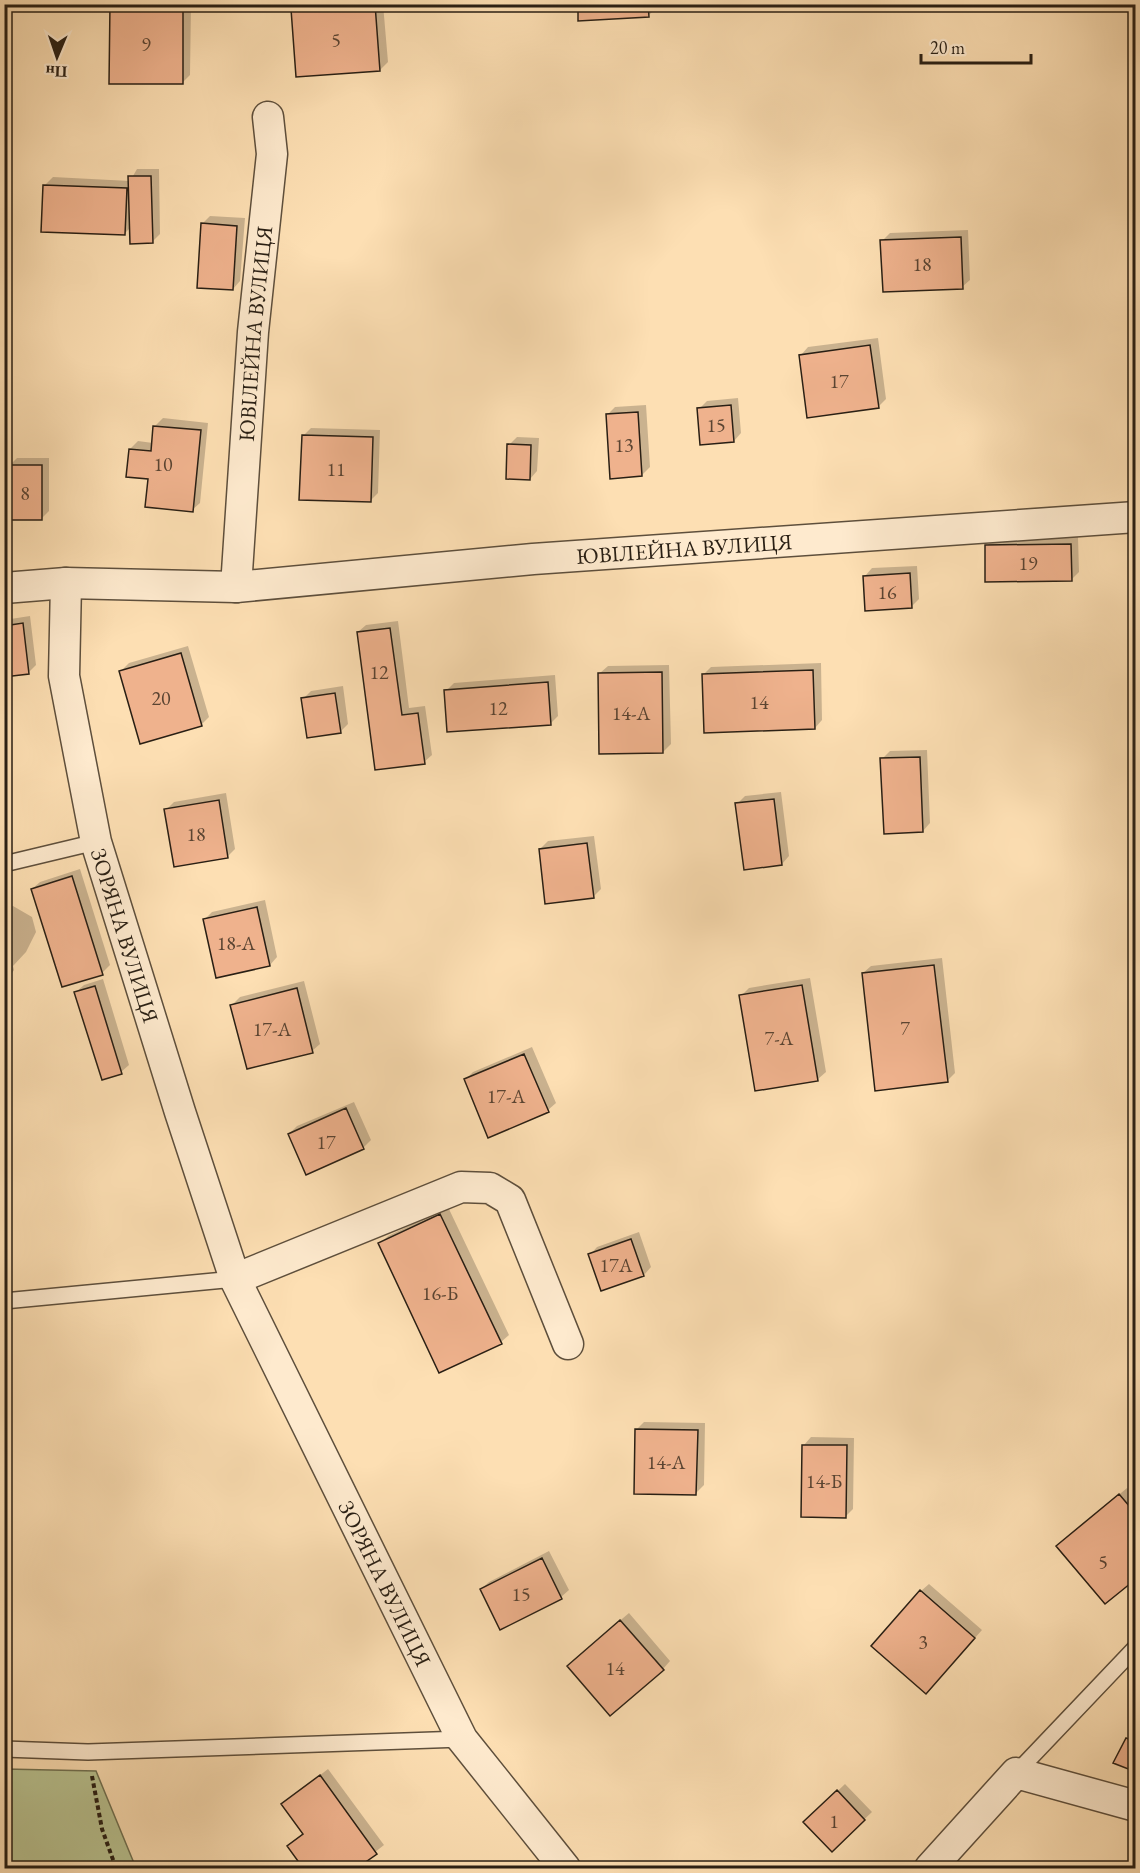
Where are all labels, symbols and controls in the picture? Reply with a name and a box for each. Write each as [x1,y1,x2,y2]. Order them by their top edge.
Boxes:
north arrow [27,27,87,87]
house number: 5 [331,27,341,53]
scale bar [921,27,1030,65]
house number: 9 [141,31,151,57]
text: 20 m [930,36,965,59]
text: Пн [45,61,68,82]
street label: ЮВІЛЕЙНА ВУЛИЦЯ [231,224,279,443]
house number: 18 [912,251,932,277]
house number: 17 [829,368,849,394]
house number: 15 [706,412,726,438]
house number: 13 [614,432,634,458]
house number: 10 [153,451,173,477]
house number: 11 [326,456,346,482]
house number: 8 [20,480,30,506]
street label: ЮВІЛЕЙНА ВУЛИЦЯ [575,526,793,570]
house number: 19 [1018,550,1038,576]
house number: 16 [877,579,897,605]
house number: 12 [369,659,389,685]
house number: 20 [151,685,171,711]
house number: 14 [749,689,769,715]
house number: 12 [488,695,508,721]
house number: 14-А [612,700,650,726]
house number: 18 [186,821,206,847]
street label: ЗОРЯНА ВУЛИЦЯ [84,845,166,1027]
house number: 18-А [217,930,255,956]
house number: 7 [900,1015,910,1041]
house number: 17-А [253,1016,291,1042]
house number: 7-А [765,1025,794,1051]
house number: 17-А [487,1083,525,1109]
house number: 17 [316,1129,336,1155]
house number: 17А [599,1252,633,1278]
house number: 16-Б [422,1280,458,1306]
house number: 14-А [647,1449,685,1475]
house number: 14-Б [806,1468,842,1494]
street label: ЗОРЯНА ВУЛИЦЯ [332,1496,438,1671]
house number: 5 [1098,1549,1108,1575]
house number: 15 [511,1581,531,1607]
house number: 3 [918,1629,928,1655]
house number: 14 [605,1655,625,1681]
house number: 1 [829,1808,839,1834]

